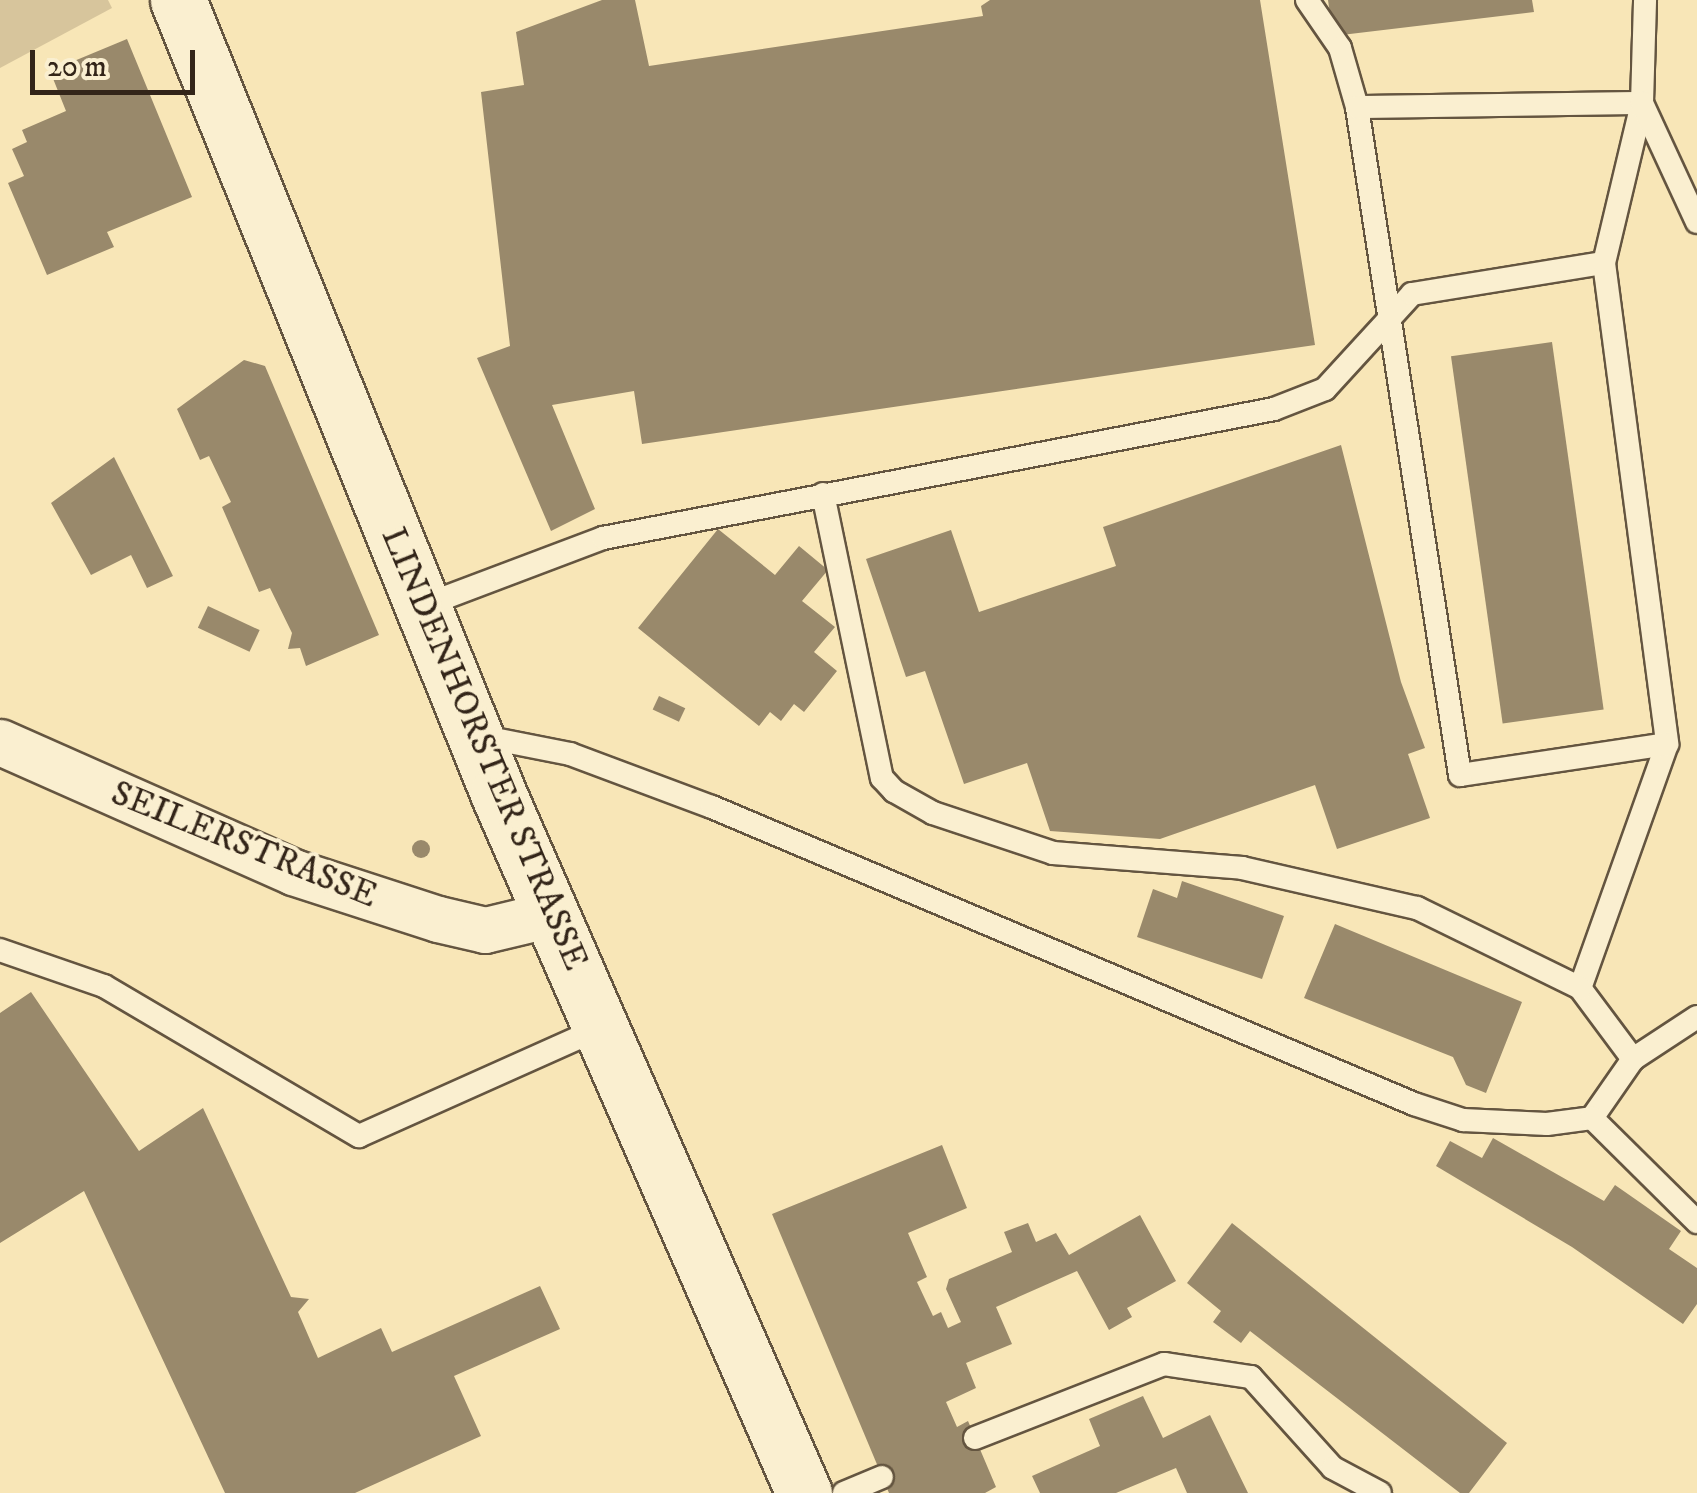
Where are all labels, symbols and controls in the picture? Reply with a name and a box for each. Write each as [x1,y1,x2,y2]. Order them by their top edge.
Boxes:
scale bar [35,30,200,92]
text: 20 m [47,49,107,86]
street label: LINDENHORSTER STRASSE [372,521,596,977]
street label: SEILERSTRASSE [105,773,383,917]

